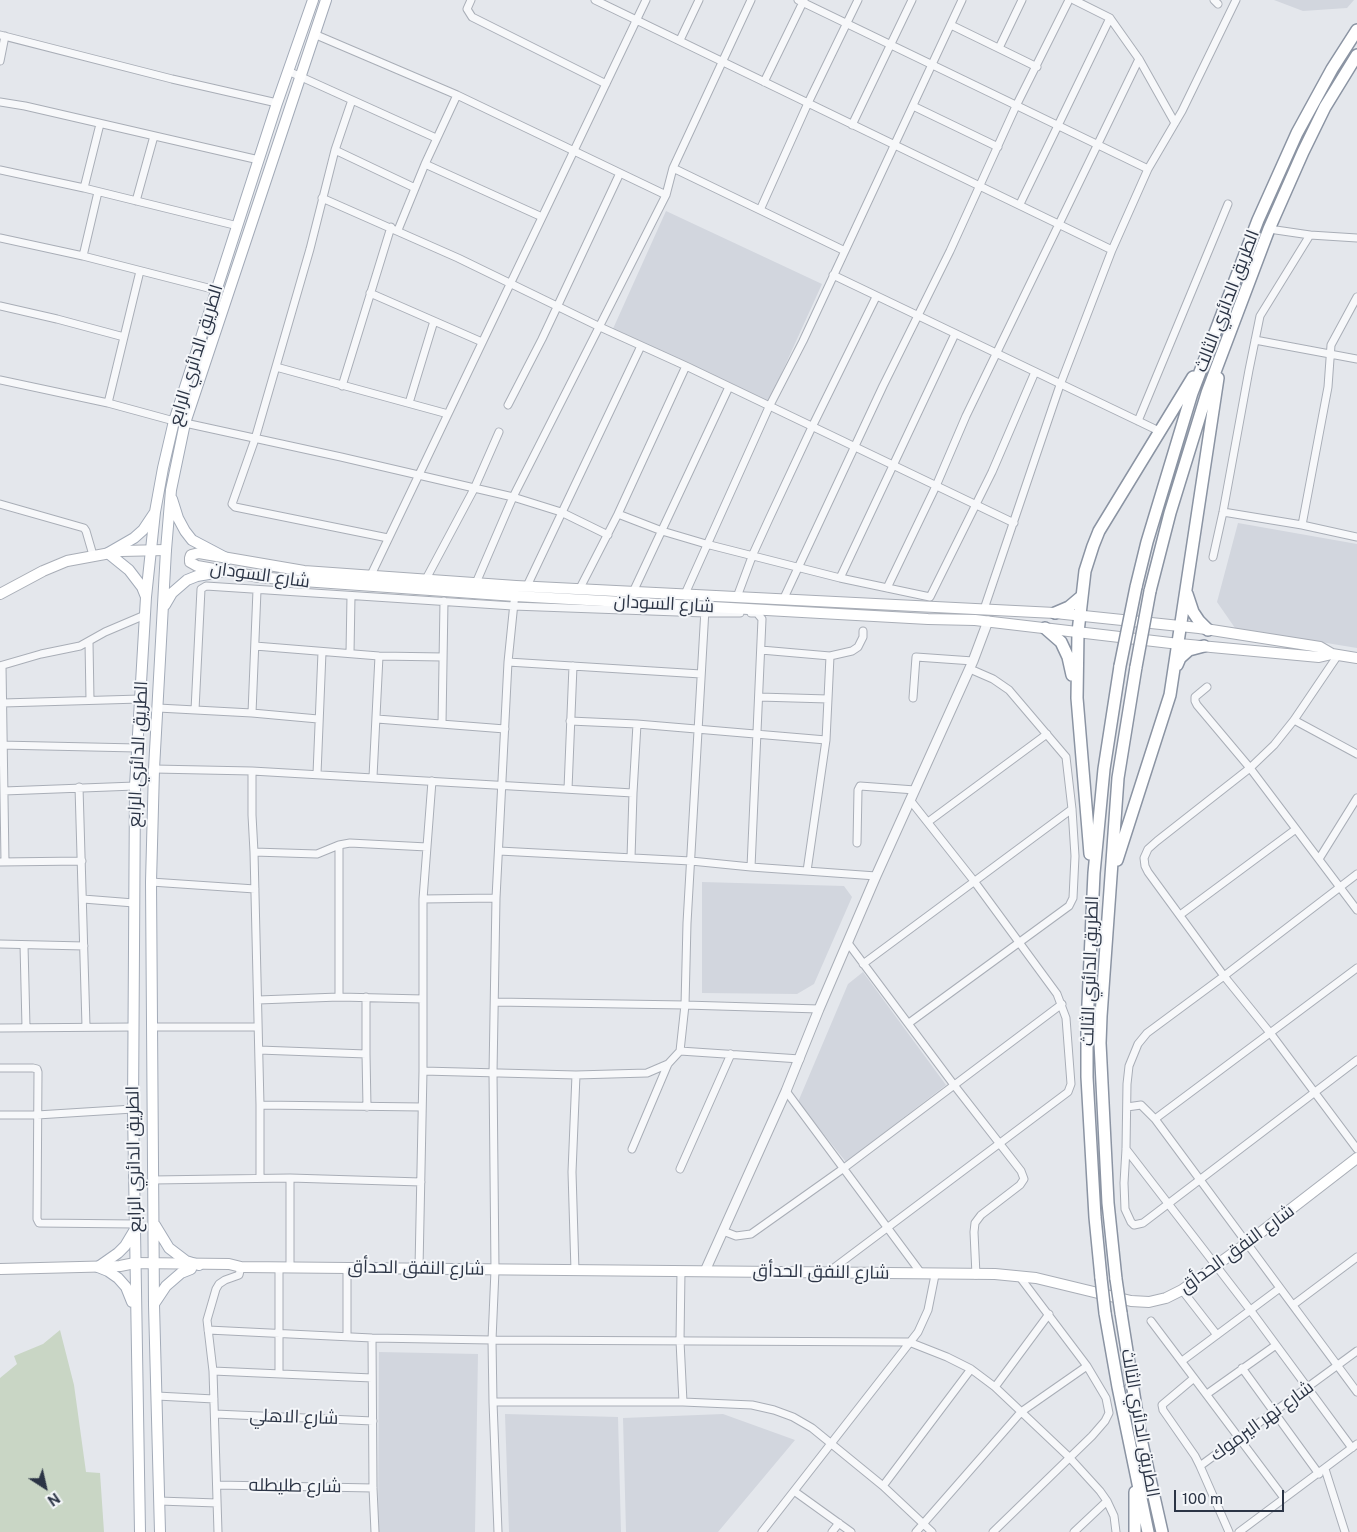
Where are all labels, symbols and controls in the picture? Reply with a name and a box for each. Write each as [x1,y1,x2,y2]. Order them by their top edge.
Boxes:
street label: الطريق الدائري الثالث [1190,227,1264,375]
street label: الطريق الدائري الرابع [164,282,228,428]
street label: شارع السودان [209,557,311,593]
street label: شارع السودان [613,591,715,617]
street label: الطريق الدائري الرابع [123,680,153,828]
street label: الطريق الدائري الثالث [1077,895,1103,1047]
street label: الطريق الدائري الرابع [122,1086,146,1232]
street label: شارع النفق الحدأق [1175,1200,1299,1298]
street label: شارع النفق الحدأق [347,1256,485,1280]
street label: شارع النفق الحدأق [752,1260,890,1284]
street label: الطريق الدائري الثالث [1116,1347,1164,1499]
street label: شارع نهر اليرموك [1206,1376,1318,1466]
street label: شارع الاهلي [249,1405,339,1429]
north arrow [20,1462,70,1512]
street label: شارع طليطله [248,1474,342,1498]
scale bar [1177,1480,1287,1512]
text: N [45,1490,63,1509]
text: 100 m [1182,1490,1223,1507]

